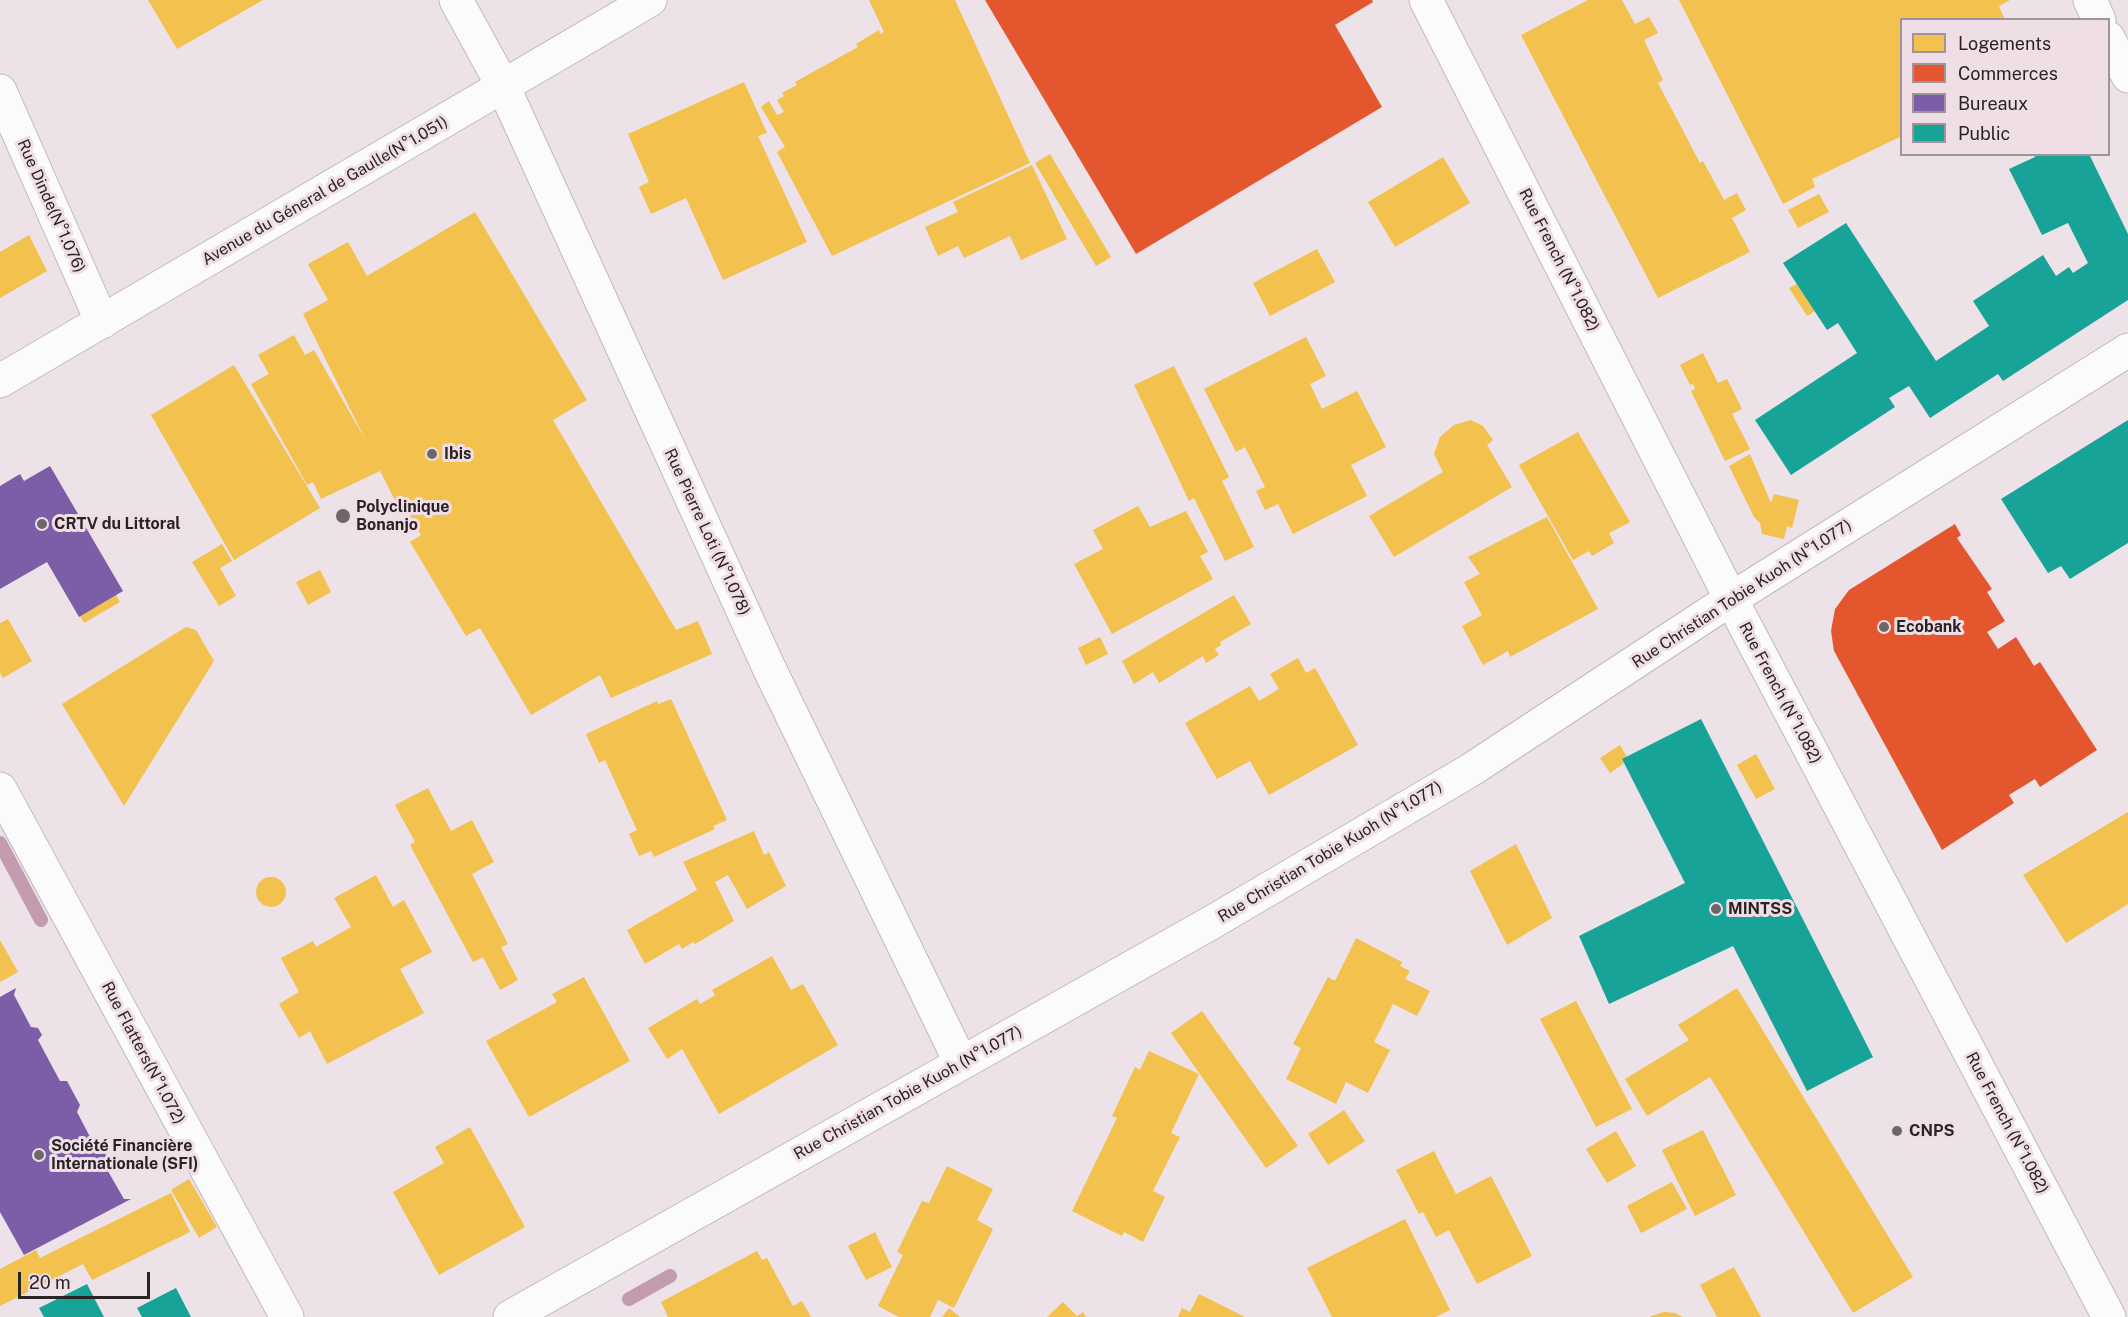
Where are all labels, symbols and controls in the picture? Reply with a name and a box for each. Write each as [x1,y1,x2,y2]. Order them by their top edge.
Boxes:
legend [1900,18,2110,156]
text: Logements [1958,33,2051,54]
text: Commerces [1958,63,2058,84]
text: Bureaux [1958,93,2028,114]
street label: Avenue du Géneral de Gaulle(N°1.051) [199,113,451,269]
text: Public [1958,123,2010,144]
street label: Rue Dinde(N°1.076) [13,136,89,276]
street label: Rue French (N°1.082) [1515,186,1603,334]
place label: Ibis [444,444,471,464]
street label: Rue Pierre Loti (N°1.078) [660,446,754,618]
marker: Ibis [425,447,439,461]
place label: Polyclinique Bonanjo [356,497,449,535]
marker: Polyclinique Bonanjo [334,507,352,525]
place label: CRTV du Littoral [54,514,181,534]
street label: Rue Christian Tobie Kuoh (N°1.077) [1629,516,1855,672]
marker: CRTV du Littoral [35,517,49,531]
place label: Ecobank [1896,617,1962,637]
street label: Rue French (N°1.082) [1735,619,1825,767]
marker: Ecobank [1877,620,1891,634]
street label: Rue Christian Tobie Kuoh (N°1.077) [1214,777,1446,927]
place label: MINTSS [1728,899,1792,919]
marker: MINTSS [1709,902,1723,916]
street label: Rue Flatters(N°1.072) [97,979,189,1127]
street label: Rue Christian Tobie Kuoh (N°1.077) [790,1022,1026,1164]
street label: Rue French (N°1.082) [1962,1049,2052,1197]
place label: CNPS [1909,1121,1955,1141]
marker: CNPS [1890,1124,1904,1138]
place label: Société Financière Internationale (SFI) [51,1136,198,1174]
marker: Société Financière Internationale (SFI) [32,1148,46,1162]
scale bar [21,1260,153,1298]
text: 20 m [29,1272,71,1293]

